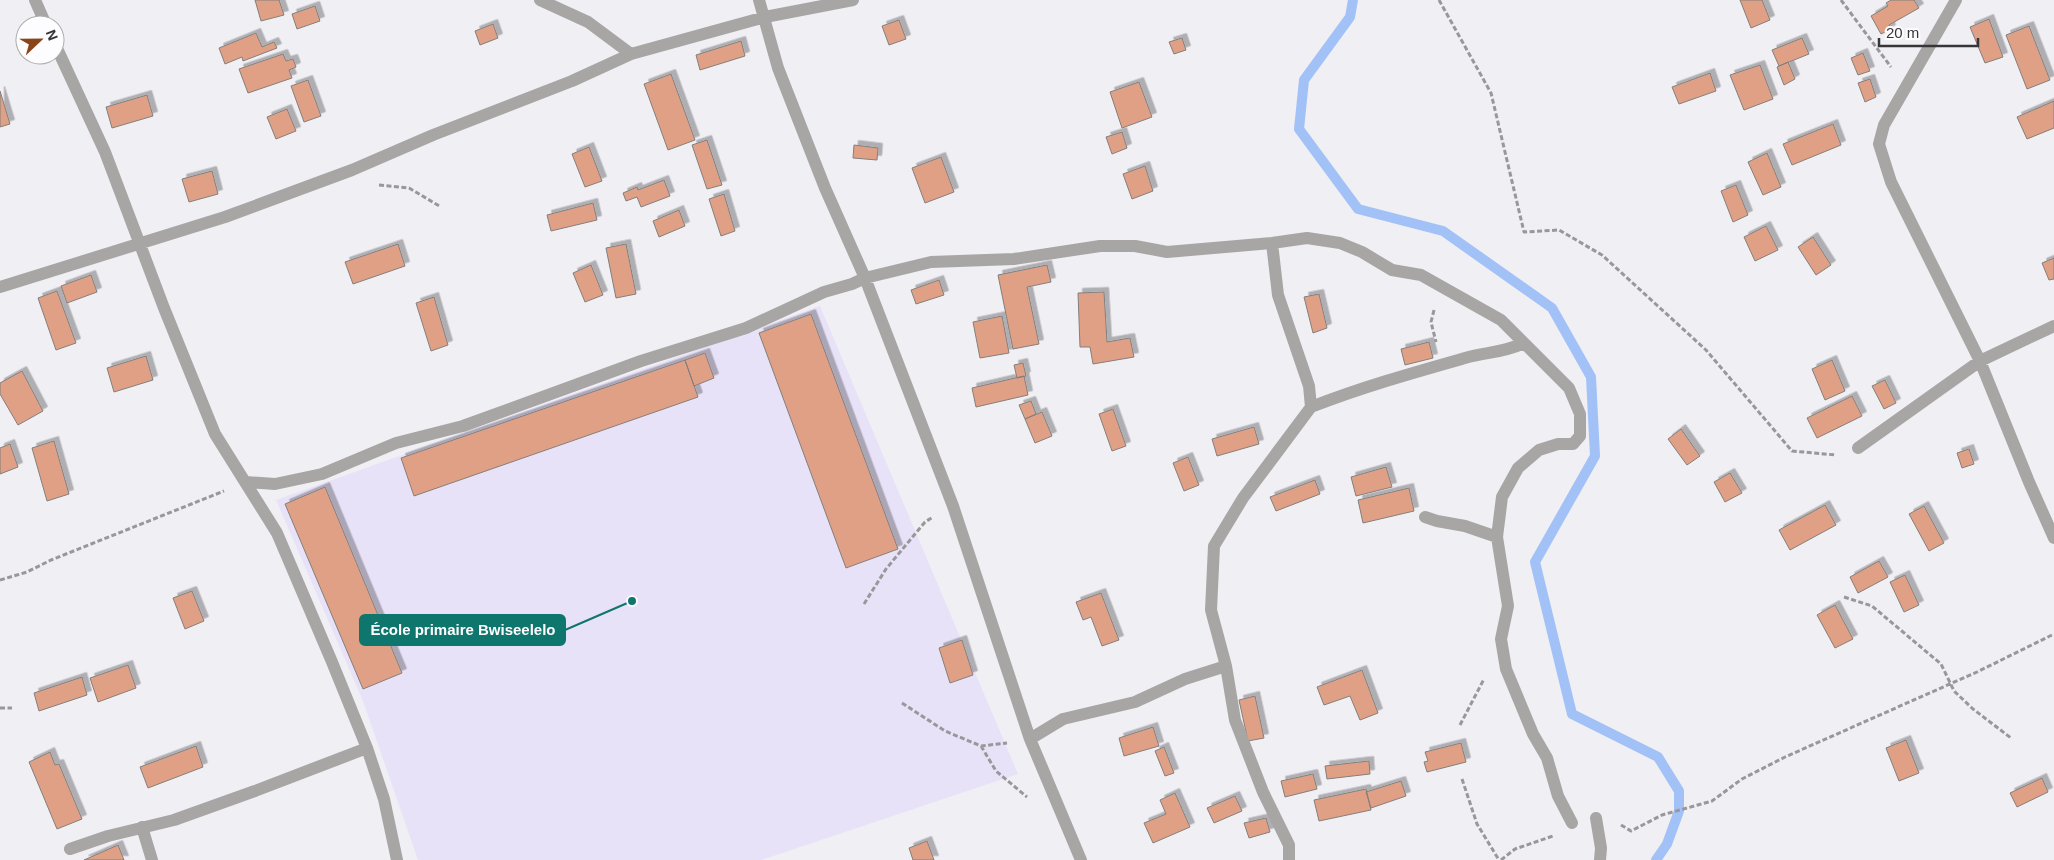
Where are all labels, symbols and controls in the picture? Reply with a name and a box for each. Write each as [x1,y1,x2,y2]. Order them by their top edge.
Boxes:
north arrow [15,15,65,65]
scale bar [1879,15,1978,47]
text: 20 m [1886,24,1919,41]
text: N [43,27,61,43]
callout: École primaire Bwiseelelo [360,615,565,645]
text: École primaire Bwiseelelo [370,621,556,638]

